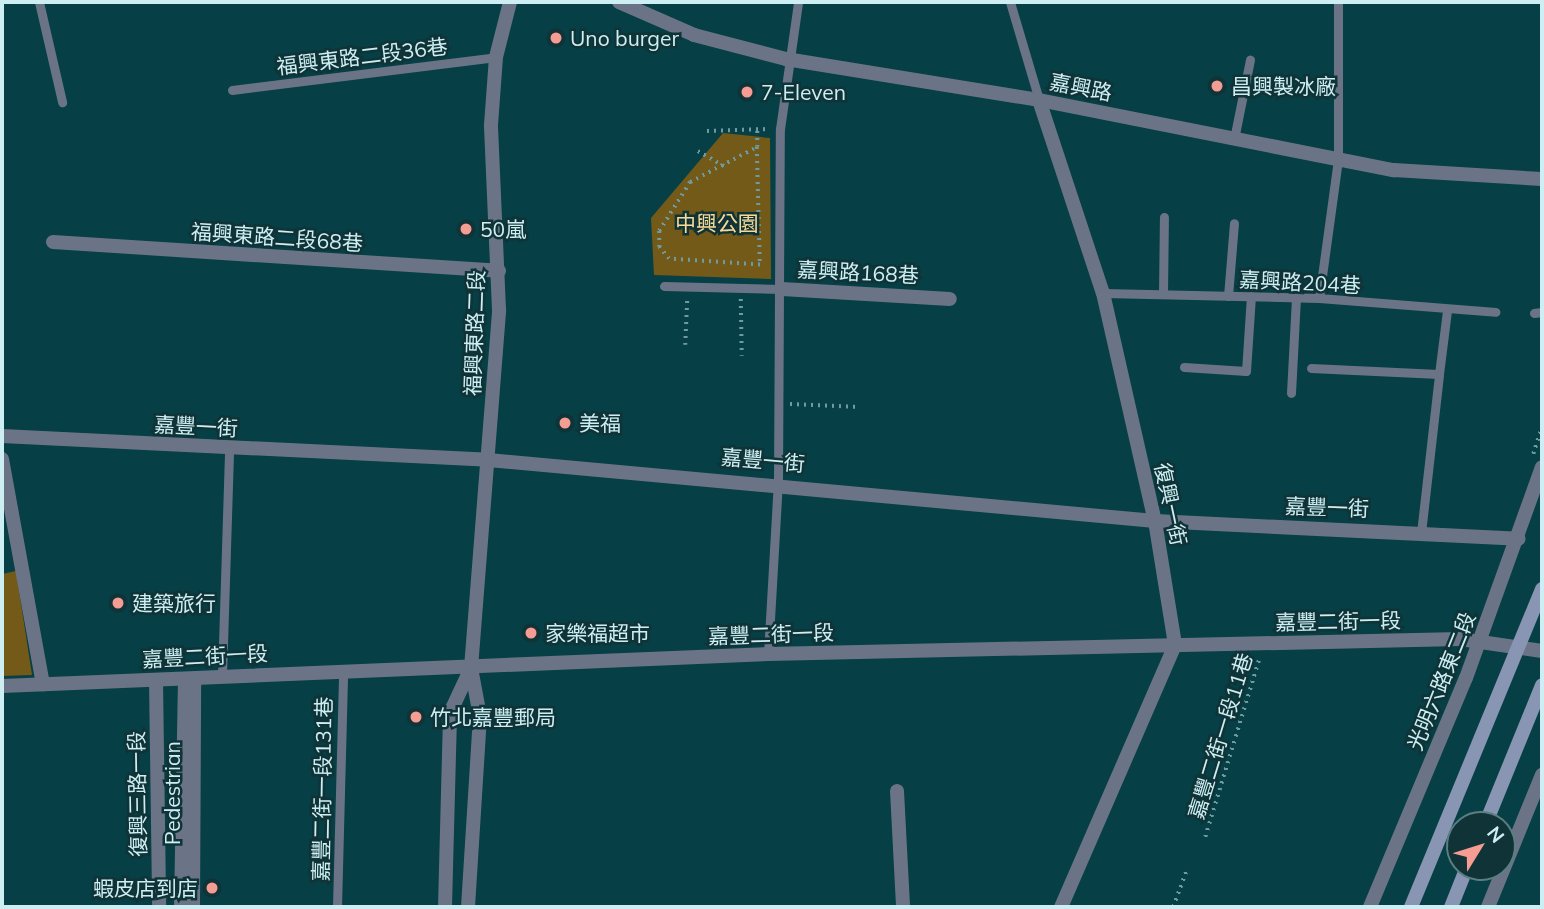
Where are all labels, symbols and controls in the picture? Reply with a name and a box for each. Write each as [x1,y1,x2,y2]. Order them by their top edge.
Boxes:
place label: Uno burger [570,25,679,51]
marker: Uno burger [548,30,564,46]
street label: 福興東路二段36巷 [275,33,449,79]
street label: 嘉興路 [1048,69,1114,105]
place label: 昌興製冰廠 [1231,73,1336,99]
marker: 昌興製冰廠 [1209,78,1225,94]
place label: 7-Eleven [761,79,846,105]
marker: 7-Eleven [739,84,755,100]
park label: 中興公園 [675,210,759,236]
place label: 50嵐 [480,216,526,242]
street label: 福興東路二段68巷 [190,218,364,256]
marker: 50嵐 [458,221,474,237]
street label: 嘉興路168巷 [797,256,919,288]
street label: 嘉興路204巷 [1239,266,1361,298]
street label: 福興東路二段 [459,270,489,396]
place label: 美福 [579,410,621,436]
street label: 嘉豐一街 [153,411,239,441]
marker: 美福 [557,415,573,431]
street label: 嘉豐一街 [720,444,806,476]
street label: 復興一街 [1150,460,1192,548]
street label: 嘉豐一街 [1285,493,1369,521]
place label: 建築旅行 [132,590,216,616]
marker: 建築旅行 [110,595,126,611]
street label: 嘉豐二街一段 [1275,607,1401,635]
street label: 光明六路東二段 [1402,608,1480,754]
street label: 嘉豐二街一段 [708,619,834,649]
place label: 家樂福超市 [545,620,650,646]
marker: 家樂福超市 [523,625,539,641]
street label: 嘉豐二街一段 [141,640,269,672]
street label: 嘉豐二街一段11巷 [1183,650,1257,822]
street label: 嘉豐二街一段131巷 [308,696,336,882]
place label: 竹北嘉豐郵局 [430,704,556,730]
marker: 竹北嘉豐郵局 [408,709,424,725]
street label: 復興三路一段 [123,731,151,857]
street label: Pedestrian [159,741,185,845]
north arrow [1446,811,1516,881]
text: N [1482,821,1510,847]
place label: 蝦皮店到店 [93,875,198,901]
marker: 蝦皮店到店 [204,880,220,896]

